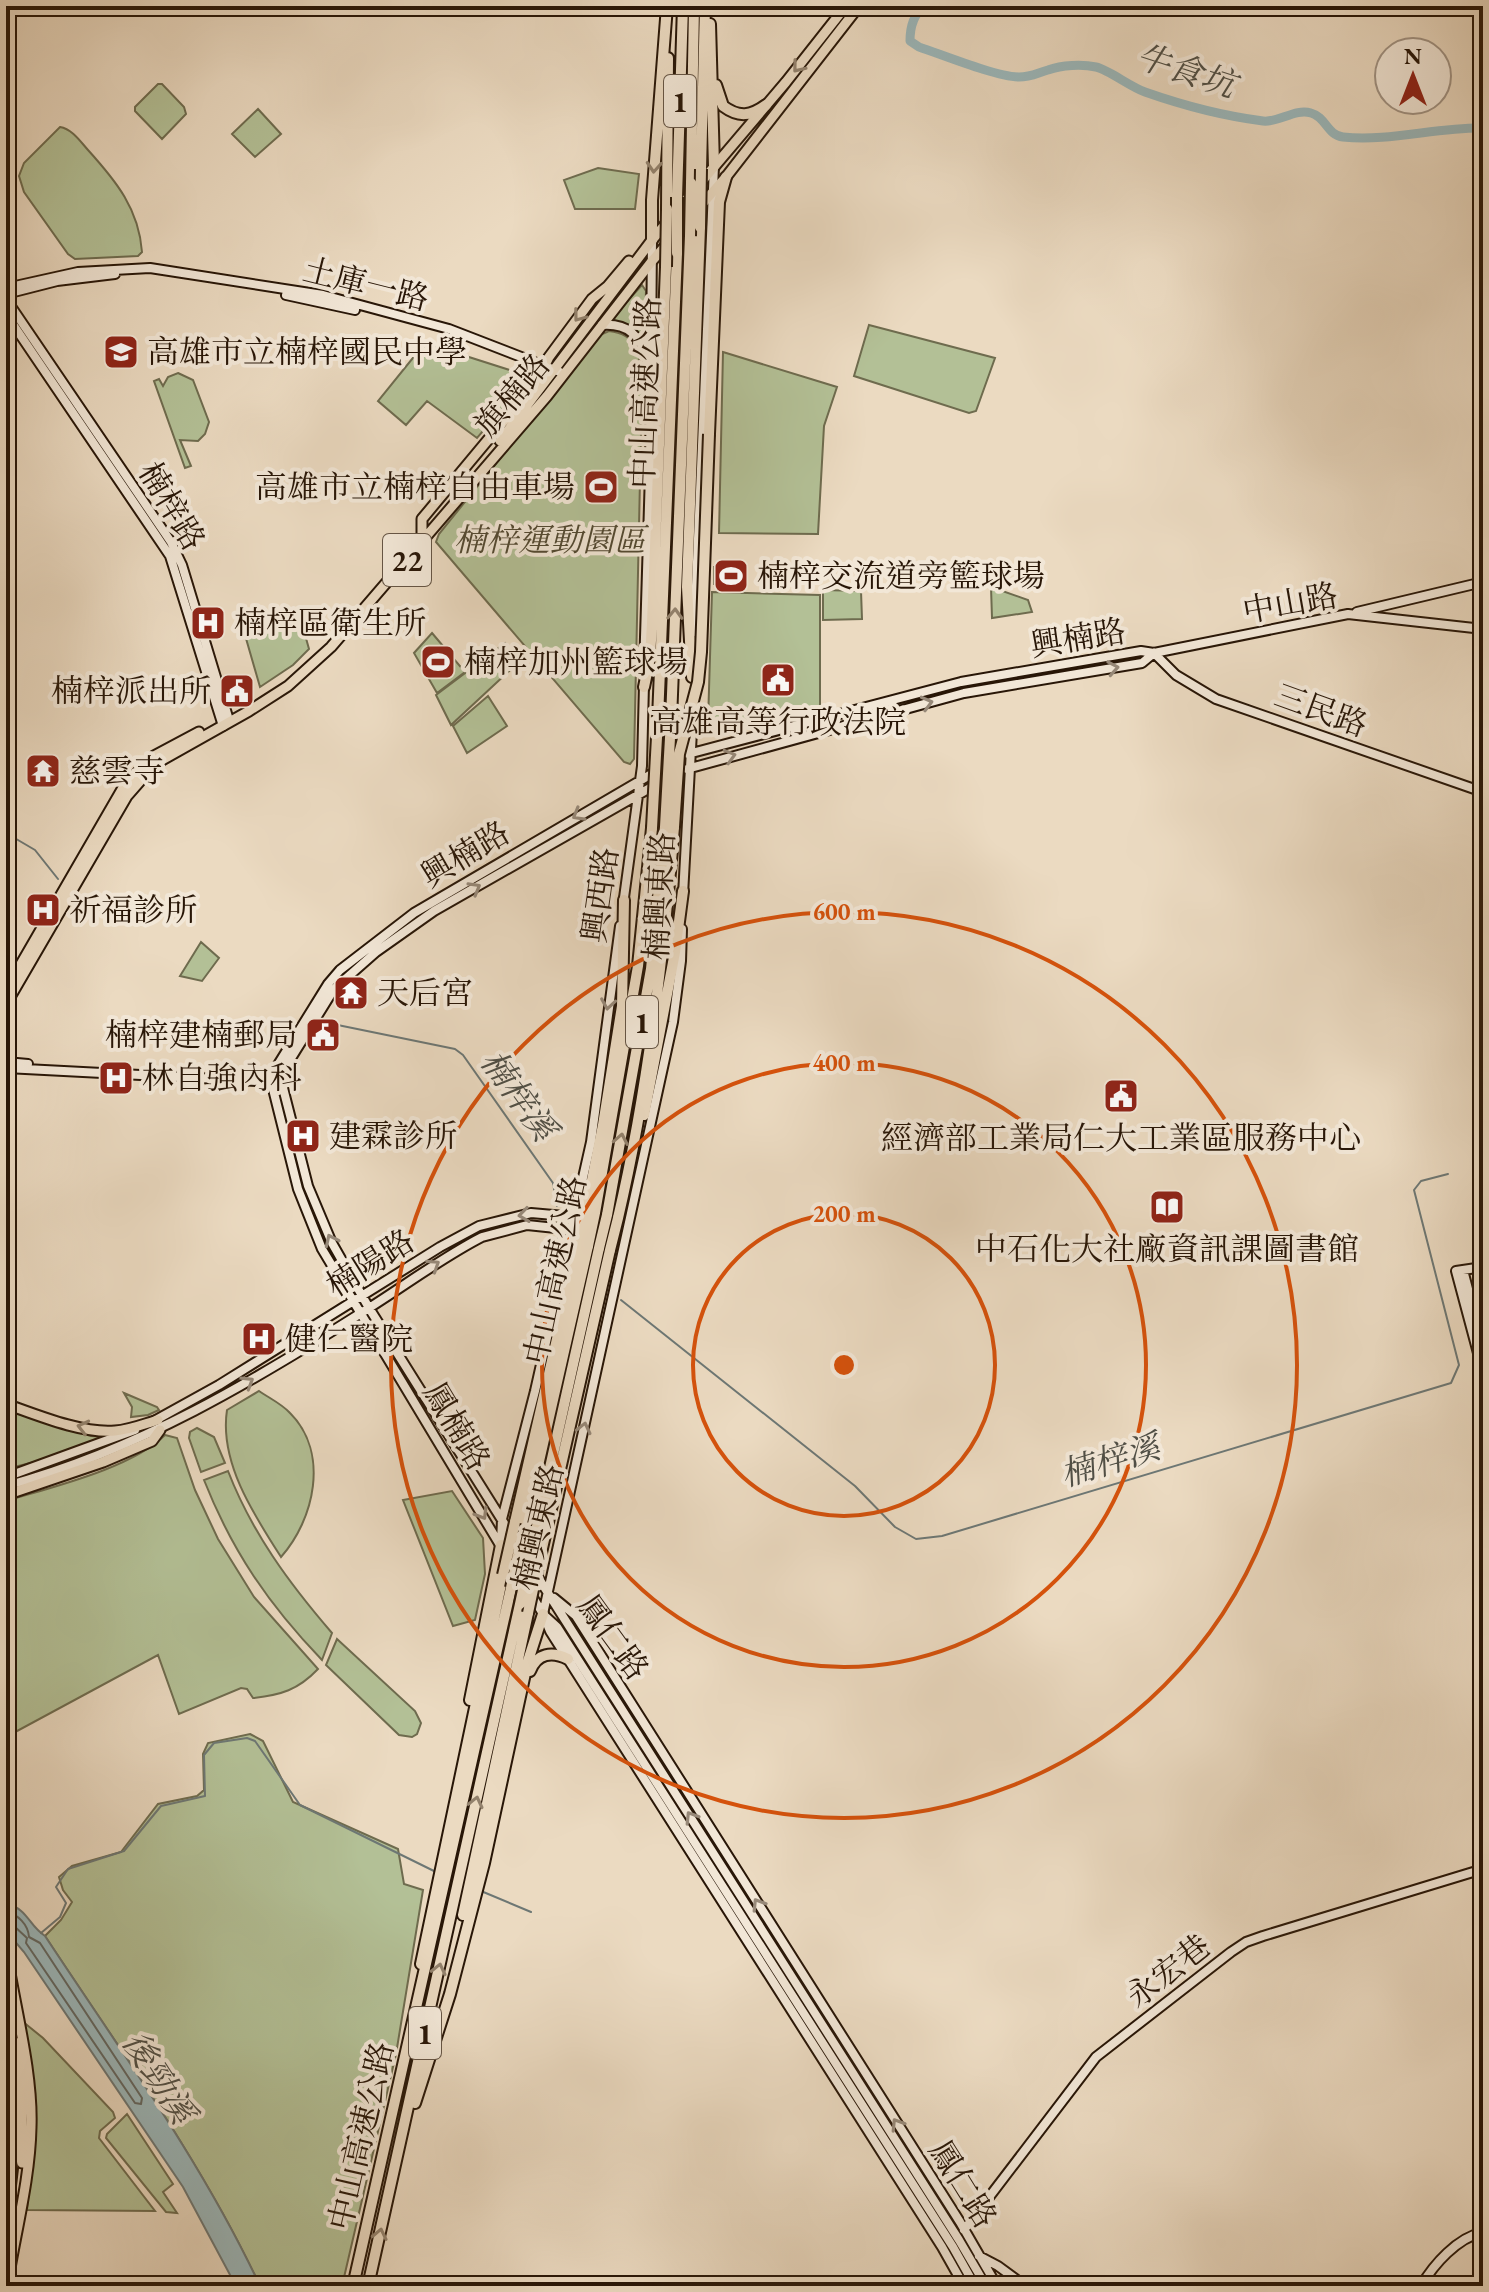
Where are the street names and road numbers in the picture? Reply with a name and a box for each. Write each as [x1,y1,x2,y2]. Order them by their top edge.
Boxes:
road number: 1 [664,75,696,127]
street label: 土庫一路 [299,248,433,320]
street label: 中山高速公路 [621,296,669,490]
street label: 旗楠路 [465,345,559,445]
street label: 楠梓路 [129,454,215,558]
road number: 22 [383,534,431,586]
street label: 中山路 [1239,574,1341,632]
street label: 興楠路 [1027,610,1129,666]
street label: 三民路 [1269,674,1373,746]
street label: 興楠路 [413,811,517,897]
street label: 楠興東路 [635,831,683,961]
street label: 興西路 [573,845,627,945]
road number: 1 [626,996,658,1048]
street label: 中山高速公路 [514,1172,596,1368]
street label: 楠陽路 [318,1220,422,1306]
street label: 鳳楠路 [414,1374,500,1478]
street label: 楠興東路 [503,1460,573,1594]
street label: 鳳仁路 [568,1586,658,1688]
street label: 永宏巷 [1117,1925,1219,2017]
road number: 1 [409,2007,441,2059]
street label: 中山高速公路 [319,2038,403,2234]
street label: 鳳仁路 [920,2132,1006,2236]

